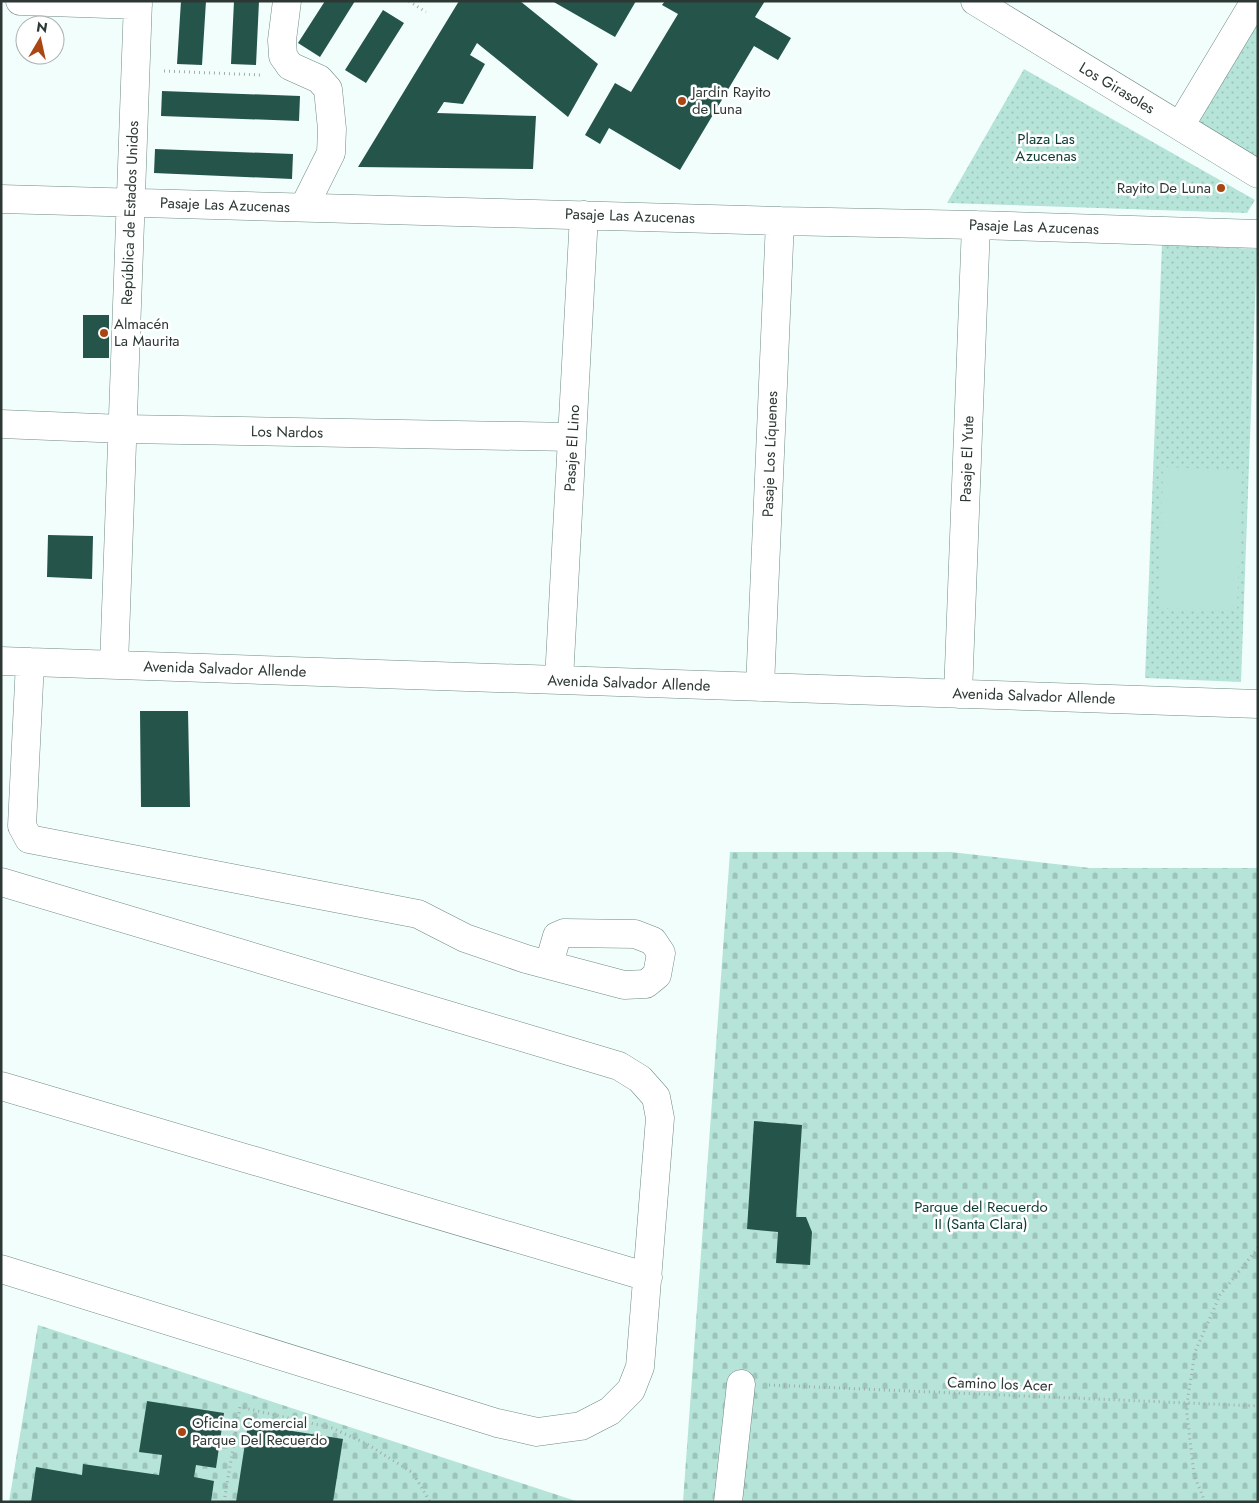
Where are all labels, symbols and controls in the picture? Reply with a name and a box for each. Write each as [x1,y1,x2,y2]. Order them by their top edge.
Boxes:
north arrow [15,15,65,65]
text: N [35,16,49,38]
street label: Los Girasoles [1075,57,1159,119]
place label: Jardin Rayito de Luna [690,81,771,120]
marker: Jardin Rayito de Luna [676,95,688,107]
street label: República de Estados Unidos [116,120,144,306]
park label: Plaza Las Azucenas [1015,128,1077,167]
place label: Rayito De Luna [1117,177,1211,199]
marker: Rayito De Luna [1215,182,1227,194]
street label: Pasaje Las Azucenas [160,192,290,218]
street label: Pasaje Las Azucenas [565,203,695,229]
street label: Pasaje Las Azucenas [969,214,1099,240]
place label: Almacén La Maurita [114,313,180,352]
marker: Almacén La Maurita [98,327,110,339]
street label: Pasaje Los Líquenes [757,391,783,517]
street label: Pasaje El Lino [559,404,585,492]
street label: Pasaje El Yute [954,415,980,503]
street label: Los Nardos [251,420,323,444]
street label: Avenida Salvador Allende [143,655,307,683]
street label: Avenida Salvador Allende [547,669,711,697]
street label: Avenida Salvador Allende [952,682,1116,710]
park label: Parque del Recuerdo II (Santa Clara) [914,1196,1048,1235]
street label: Camino los Acer [947,1371,1054,1397]
place label: Oficina Comercial Parque Del Recuerdo [192,1412,327,1451]
marker: Oficina Comercial Parque Del Recuerdo [176,1426,188,1438]

